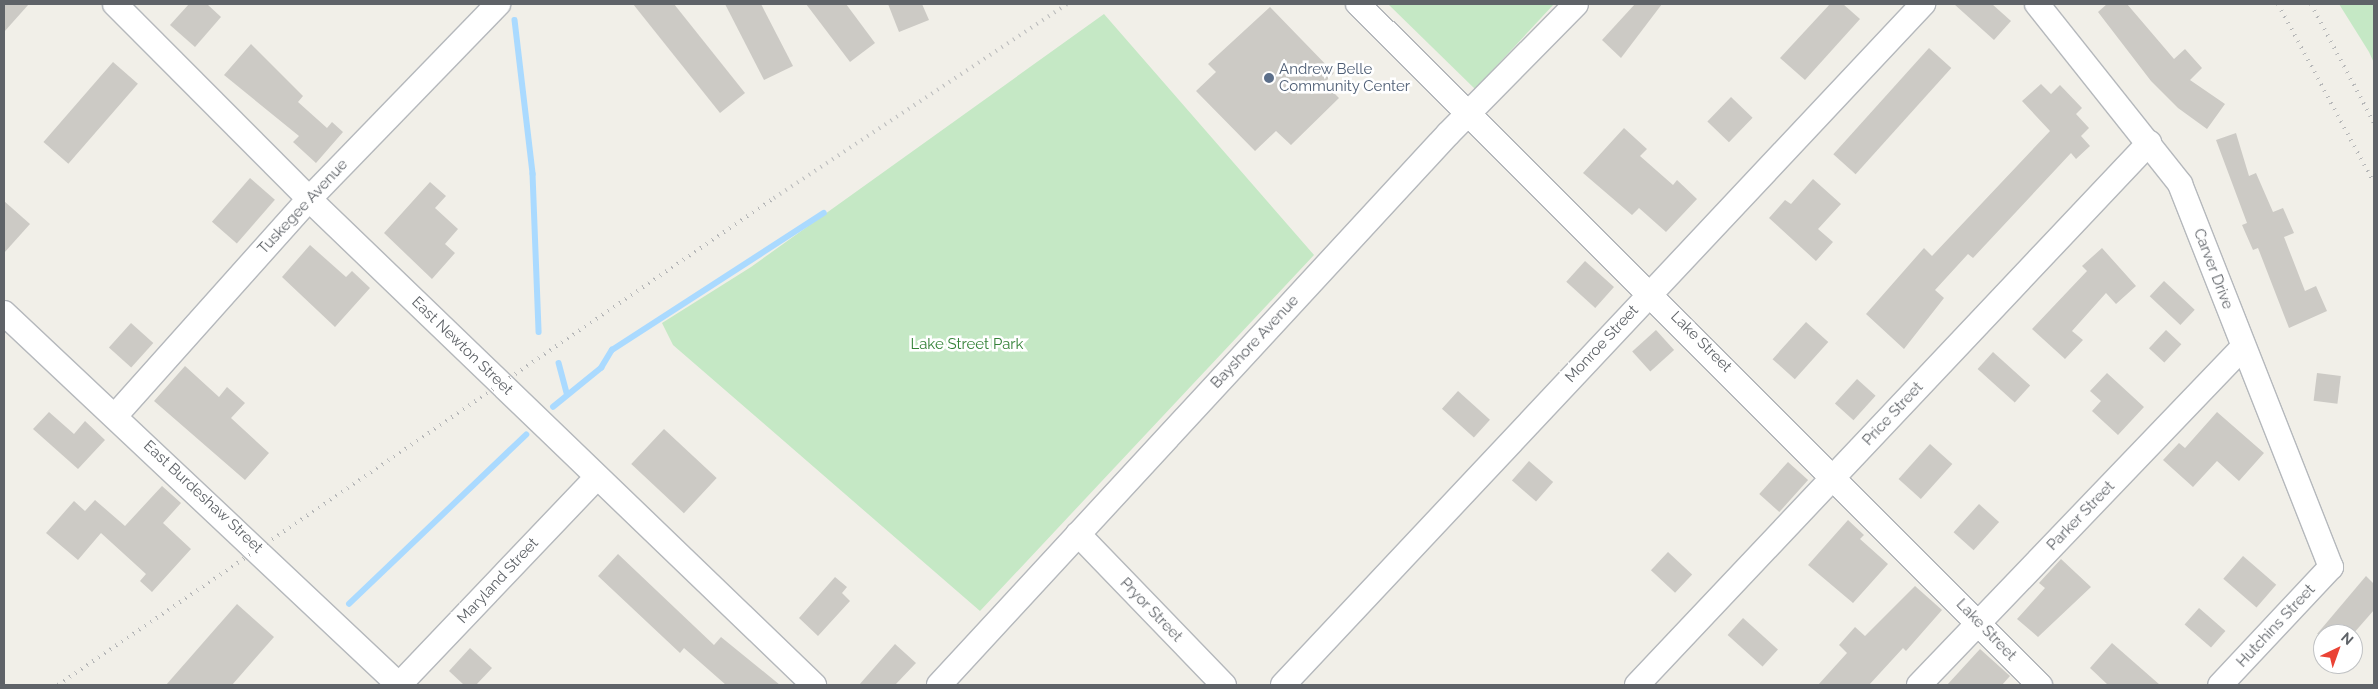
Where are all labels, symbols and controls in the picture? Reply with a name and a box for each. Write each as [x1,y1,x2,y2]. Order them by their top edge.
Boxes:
place label: Andrew Belle Community Center [1279,60,1410,95]
marker: Andrew Belle Community Center [1263,72,1275,84]
street label: Tuskegee Avenue [254,156,352,258]
street label: Carver Drive [2189,226,2237,312]
street label: Bayshore Avenue [1207,292,1303,392]
street label: East Newton Street [408,293,516,399]
street label: Monroe Street [1562,302,1642,386]
street label: Lake Street [1667,308,1735,376]
park label: Lake Street Park [910,336,1024,354]
street label: Price Street [1859,379,1927,449]
street label: East Burdeshaw Street [139,437,267,557]
street label: Parker Street [2043,477,2119,555]
street label: Maryland Street [454,534,542,628]
street label: Pryor Street [1116,574,1186,646]
street label: Hutchins Street [2233,581,2319,671]
street label: Lake Street [1952,595,2020,665]
north arrow [2313,624,2363,674]
text: N [2338,629,2357,648]

